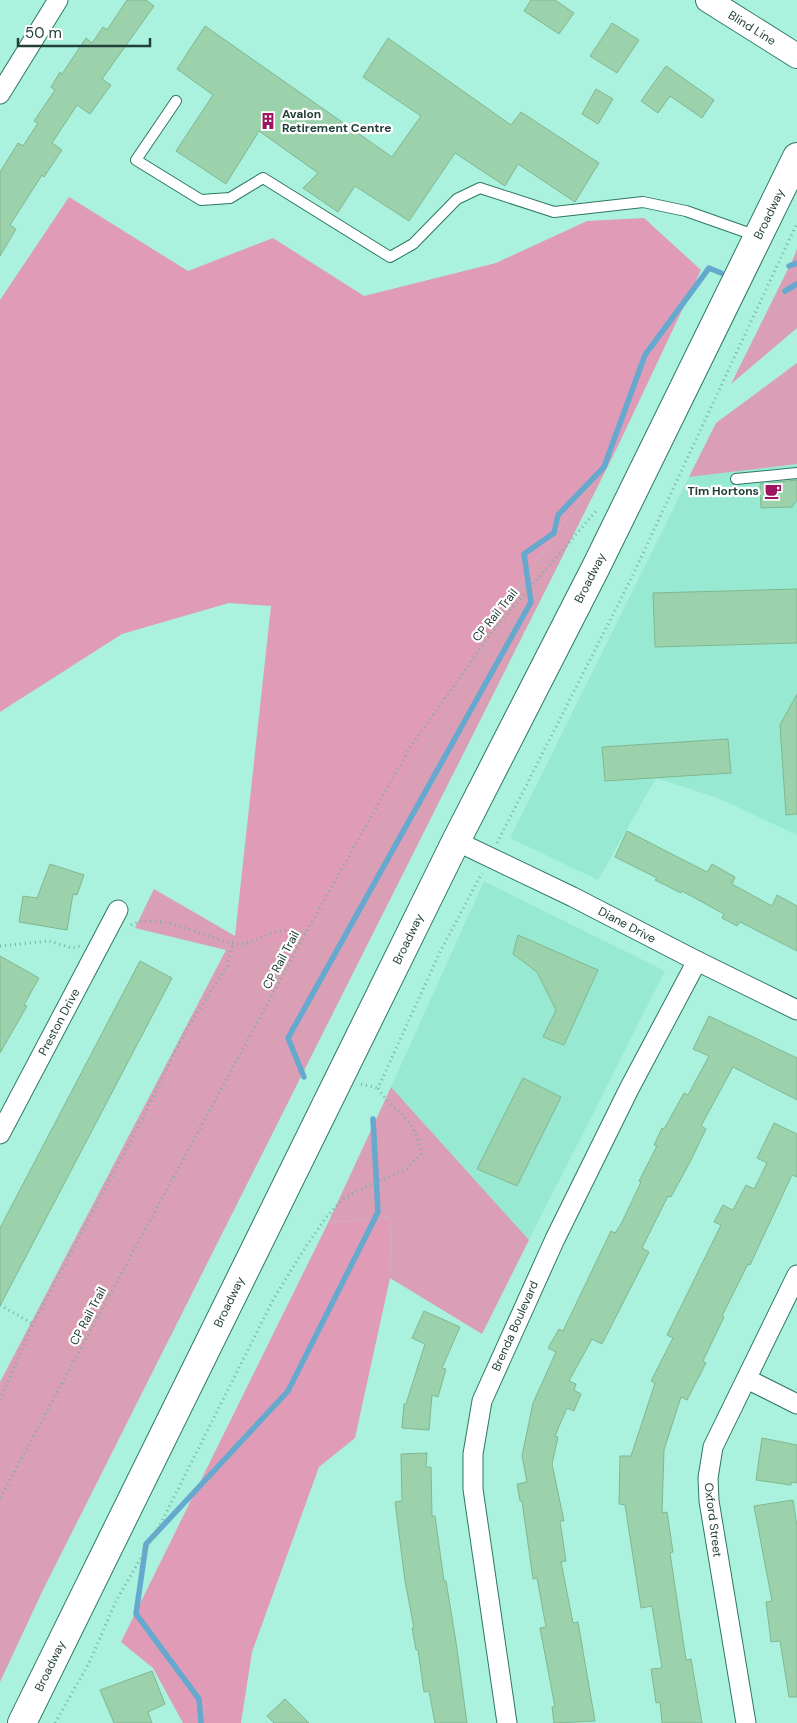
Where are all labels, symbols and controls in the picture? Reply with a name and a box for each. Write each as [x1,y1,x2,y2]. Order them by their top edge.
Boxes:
street label: Blind Line [725,7,779,49]
scale bar [18,15,150,47]
text: 50 m [25,23,62,43]
place label: Avalon Retirement Centre [282,106,392,136]
building icon: Avalon Retirement Centre [258,111,278,131]
street label: Broadway [750,186,788,242]
cafe icon: Tim Hortons [763,481,783,501]
place label: Tim Hortons [687,483,759,499]
street label: Broadway [570,550,610,606]
street label: CP Rail Trail [469,585,521,645]
street label: Diane Drive [595,903,659,947]
street label: Broadway [389,911,427,967]
street label: CP Rail Trail [259,928,303,992]
street label: Preston Drive [35,985,83,1058]
street label: Broadway [210,1274,248,1330]
street label: Brenda Boulevard [488,1278,542,1374]
street label: CP Rail Trail [66,1284,110,1348]
street label: Oxford Street [700,1482,726,1559]
street label: Broadway [31,1638,69,1694]

